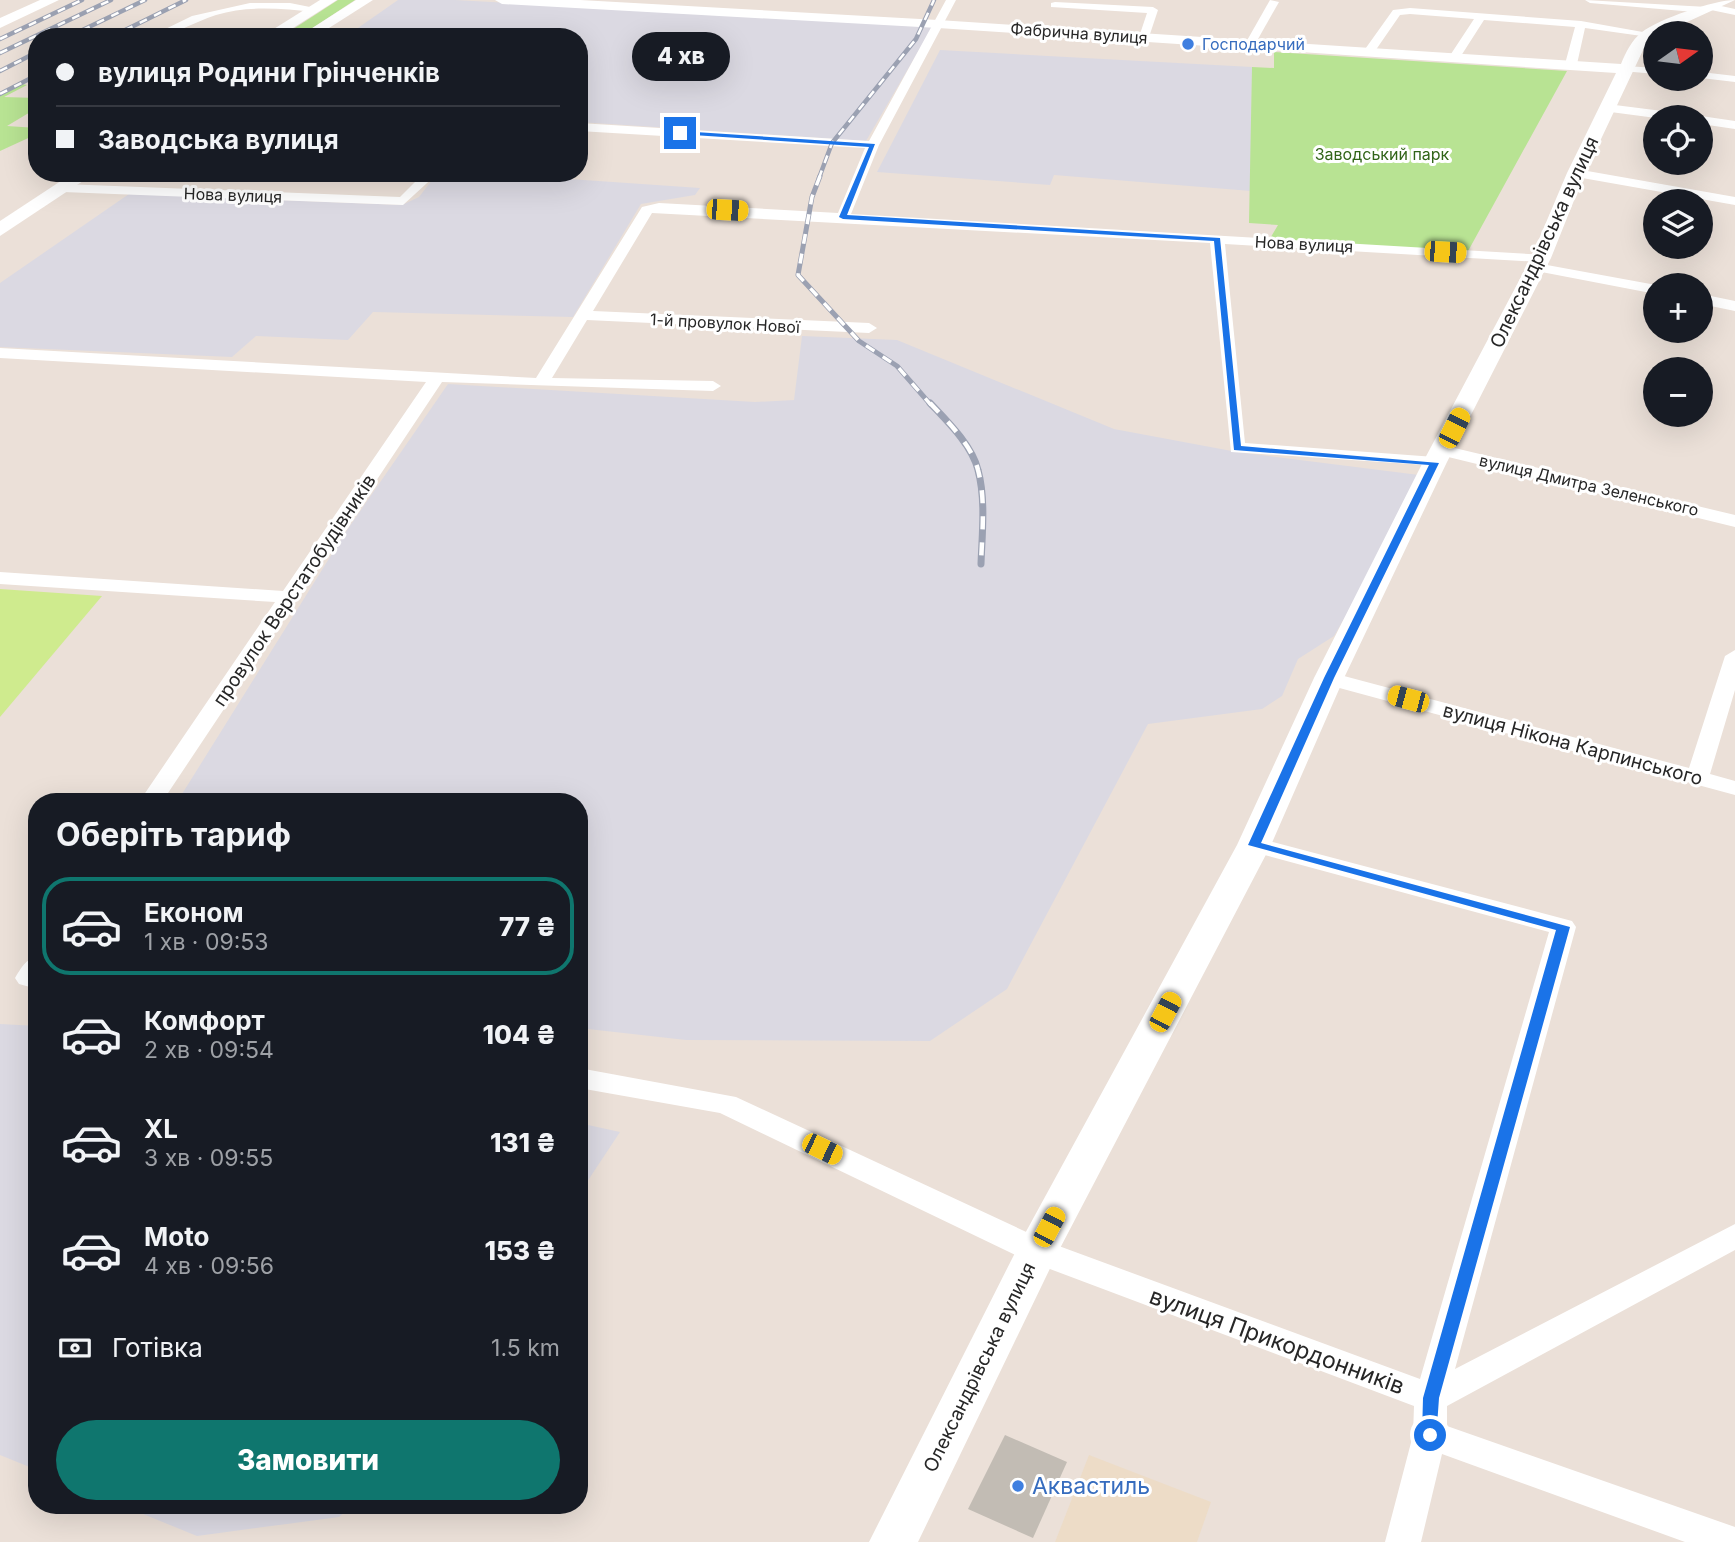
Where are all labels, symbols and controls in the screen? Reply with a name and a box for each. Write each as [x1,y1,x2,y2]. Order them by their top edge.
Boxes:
street label: Фабрична вулиця [1010,18,1148,48]
north arrow [1643,21,1713,91]
map controls [1643,21,1713,427]
callout: 4 хв [631,32,729,80]
place label: Господарчий [1202,34,1305,54]
marker: Господарчий [1180,36,1196,52]
text: 4 хв [657,42,705,70]
text: вулиця Родини Грінченків [98,57,440,88]
button: locate [1643,105,1713,175]
route end [664,117,696,149]
text: Заводська вулиця [98,124,339,155]
street label: Олександрівська вулиця [1485,133,1604,352]
park label: Заводський парк [1315,144,1450,164]
street label: Нова вулиця [183,183,283,207]
button: layers [1643,189,1713,259]
car [706,198,749,222]
street label: Нова вулиця [1254,231,1354,257]
car [1424,240,1467,264]
button: + [1643,273,1713,343]
street label: 1-й провулок Нової [650,309,801,337]
button: − [1643,357,1713,427]
car [1436,405,1473,451]
street label: вулиця Дмитра Зеленського [1477,450,1701,520]
street label: провулок Верстатобудівників [208,470,381,711]
car [1385,683,1432,715]
street label: вулиця Нікона Карпинського [1440,699,1705,790]
text: Оберіть тариф [56,815,291,854]
icon: car [60,895,123,958]
text: Економ [144,897,244,928]
text: 77 ₴ [499,911,556,942]
text: 1 хв · 09:53 [144,928,269,956]
car [1146,989,1185,1035]
icon: car [60,1003,123,1066]
text: Комфорт [144,1005,265,1036]
text: 104 ₴ [483,1019,556,1050]
text: 2 хв · 09:54 [144,1036,274,1064]
icon: car [60,1111,123,1174]
text: XL [144,1113,178,1144]
text: 131 ₴ [490,1127,556,1158]
car [799,1130,846,1168]
text: 3 хв · 09:55 [144,1144,273,1172]
car [1030,1204,1069,1250]
icon: car [60,1219,123,1282]
text: Moto [144,1221,209,1252]
text: 153 ₴ [484,1235,556,1266]
text: 4 хв · 09:56 [144,1252,274,1280]
street label: Олександрівська вулиця [919,1259,1040,1476]
street label: вулиця Прикордонників [1146,1282,1408,1400]
icon: cash [56,1329,94,1367]
text: Готівка [112,1332,203,1363]
text: 1.5 km [491,1334,560,1362]
route start [1414,1419,1446,1451]
button: Замовити [56,1420,560,1500]
place label: Аквастиль [1032,1472,1150,1500]
marker: Аквастиль [1010,1478,1026,1494]

